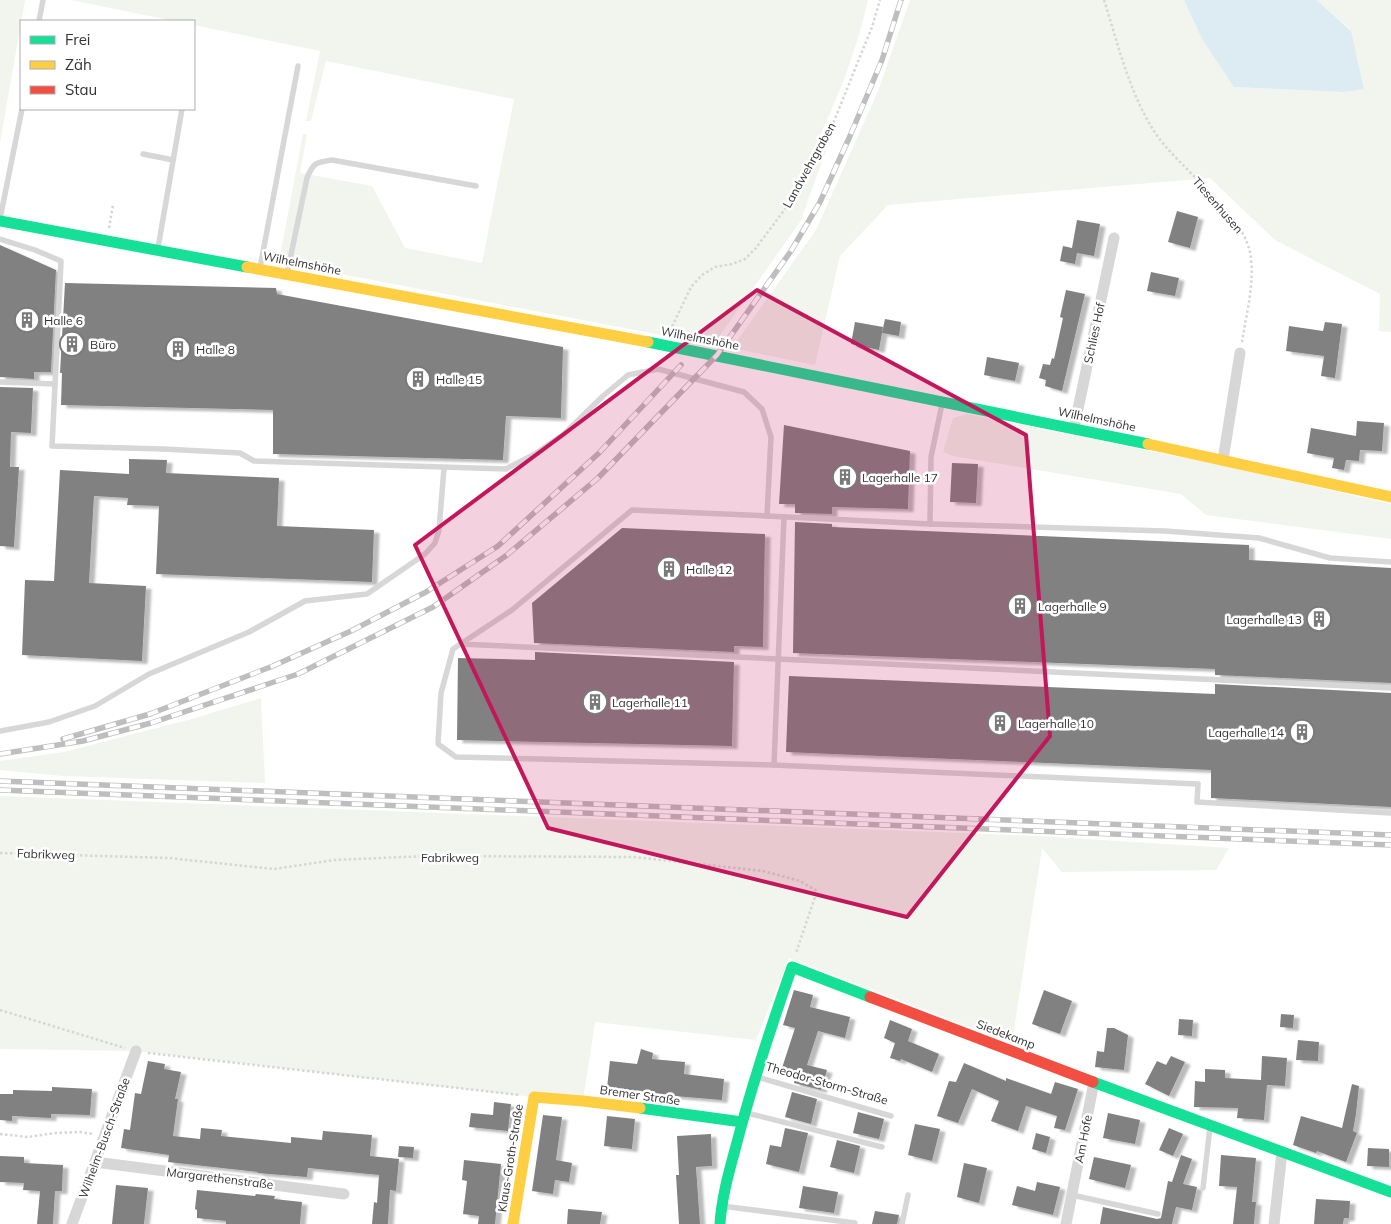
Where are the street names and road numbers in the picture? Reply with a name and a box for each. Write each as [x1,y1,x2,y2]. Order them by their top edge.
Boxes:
street label: Landwehrgraben [779,120,839,210]
street label: Tiesenhusen [1190,174,1246,236]
street label: Wilhelmshöhe [262,248,342,278]
street label: Schlies Hof [1080,300,1108,365]
street label: Wilhelmshöhe [660,323,740,353]
street label: Wilhelmshöhe [1057,403,1137,435]
street label: Fabrikweg [17,845,75,863]
street label: Fabrikweg [421,850,479,865]
street label: Siedekamp [975,1016,1037,1052]
street label: Theodor-Storm-Straße [764,1058,890,1108]
street label: Wilhelm-Busch-Straße [75,1076,133,1200]
street label: Bremer Straße [599,1082,681,1108]
street label: Klaus-Groth-Straße [494,1103,526,1213]
street label: Am Hofe [1071,1114,1095,1164]
street label: Margarethenstraße [166,1164,274,1192]

